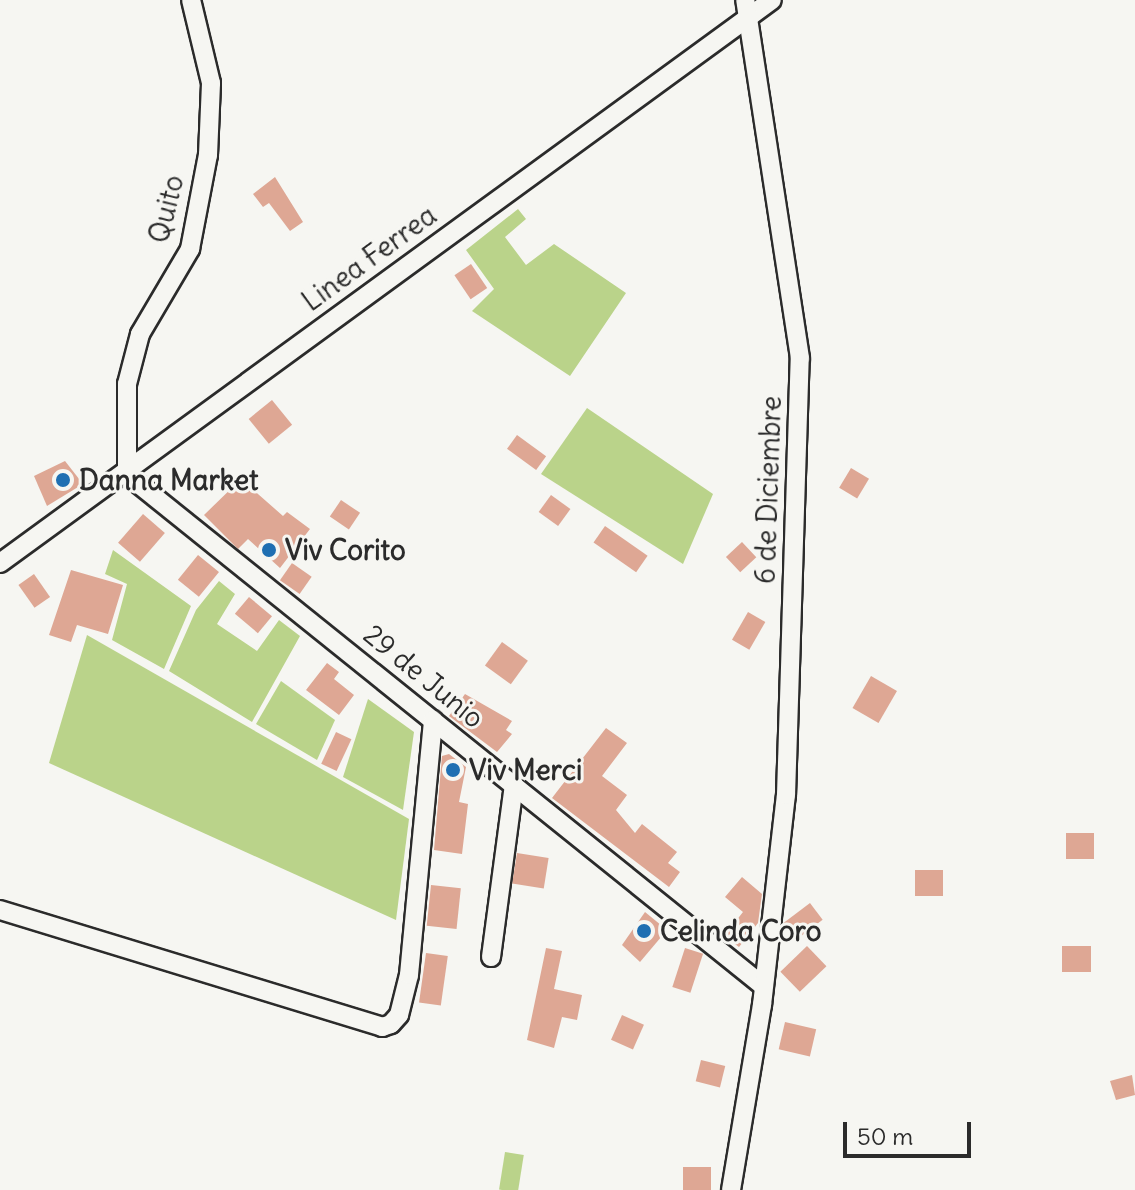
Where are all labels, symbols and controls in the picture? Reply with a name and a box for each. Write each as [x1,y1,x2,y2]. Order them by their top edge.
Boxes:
street label: Quito [141,172,191,246]
street label: Linea Ferrea [295,198,443,318]
street label: 6 de Diciembre [748,395,788,585]
place label: Danna Market [79,463,258,497]
marker: Danna Market [54,471,72,489]
place label: Viv Corito [285,533,406,567]
marker: Viv Corito [260,541,278,559]
street label: 29 de Junio [357,617,491,735]
place label: Viv Merci [469,753,582,787]
marker: Viv Merci [444,761,462,779]
place label: Celinda Coro [660,914,821,948]
marker: Celinda Coro [635,922,653,940]
scale bar [847,1106,975,1156]
text: 50 m [857,1121,913,1151]

